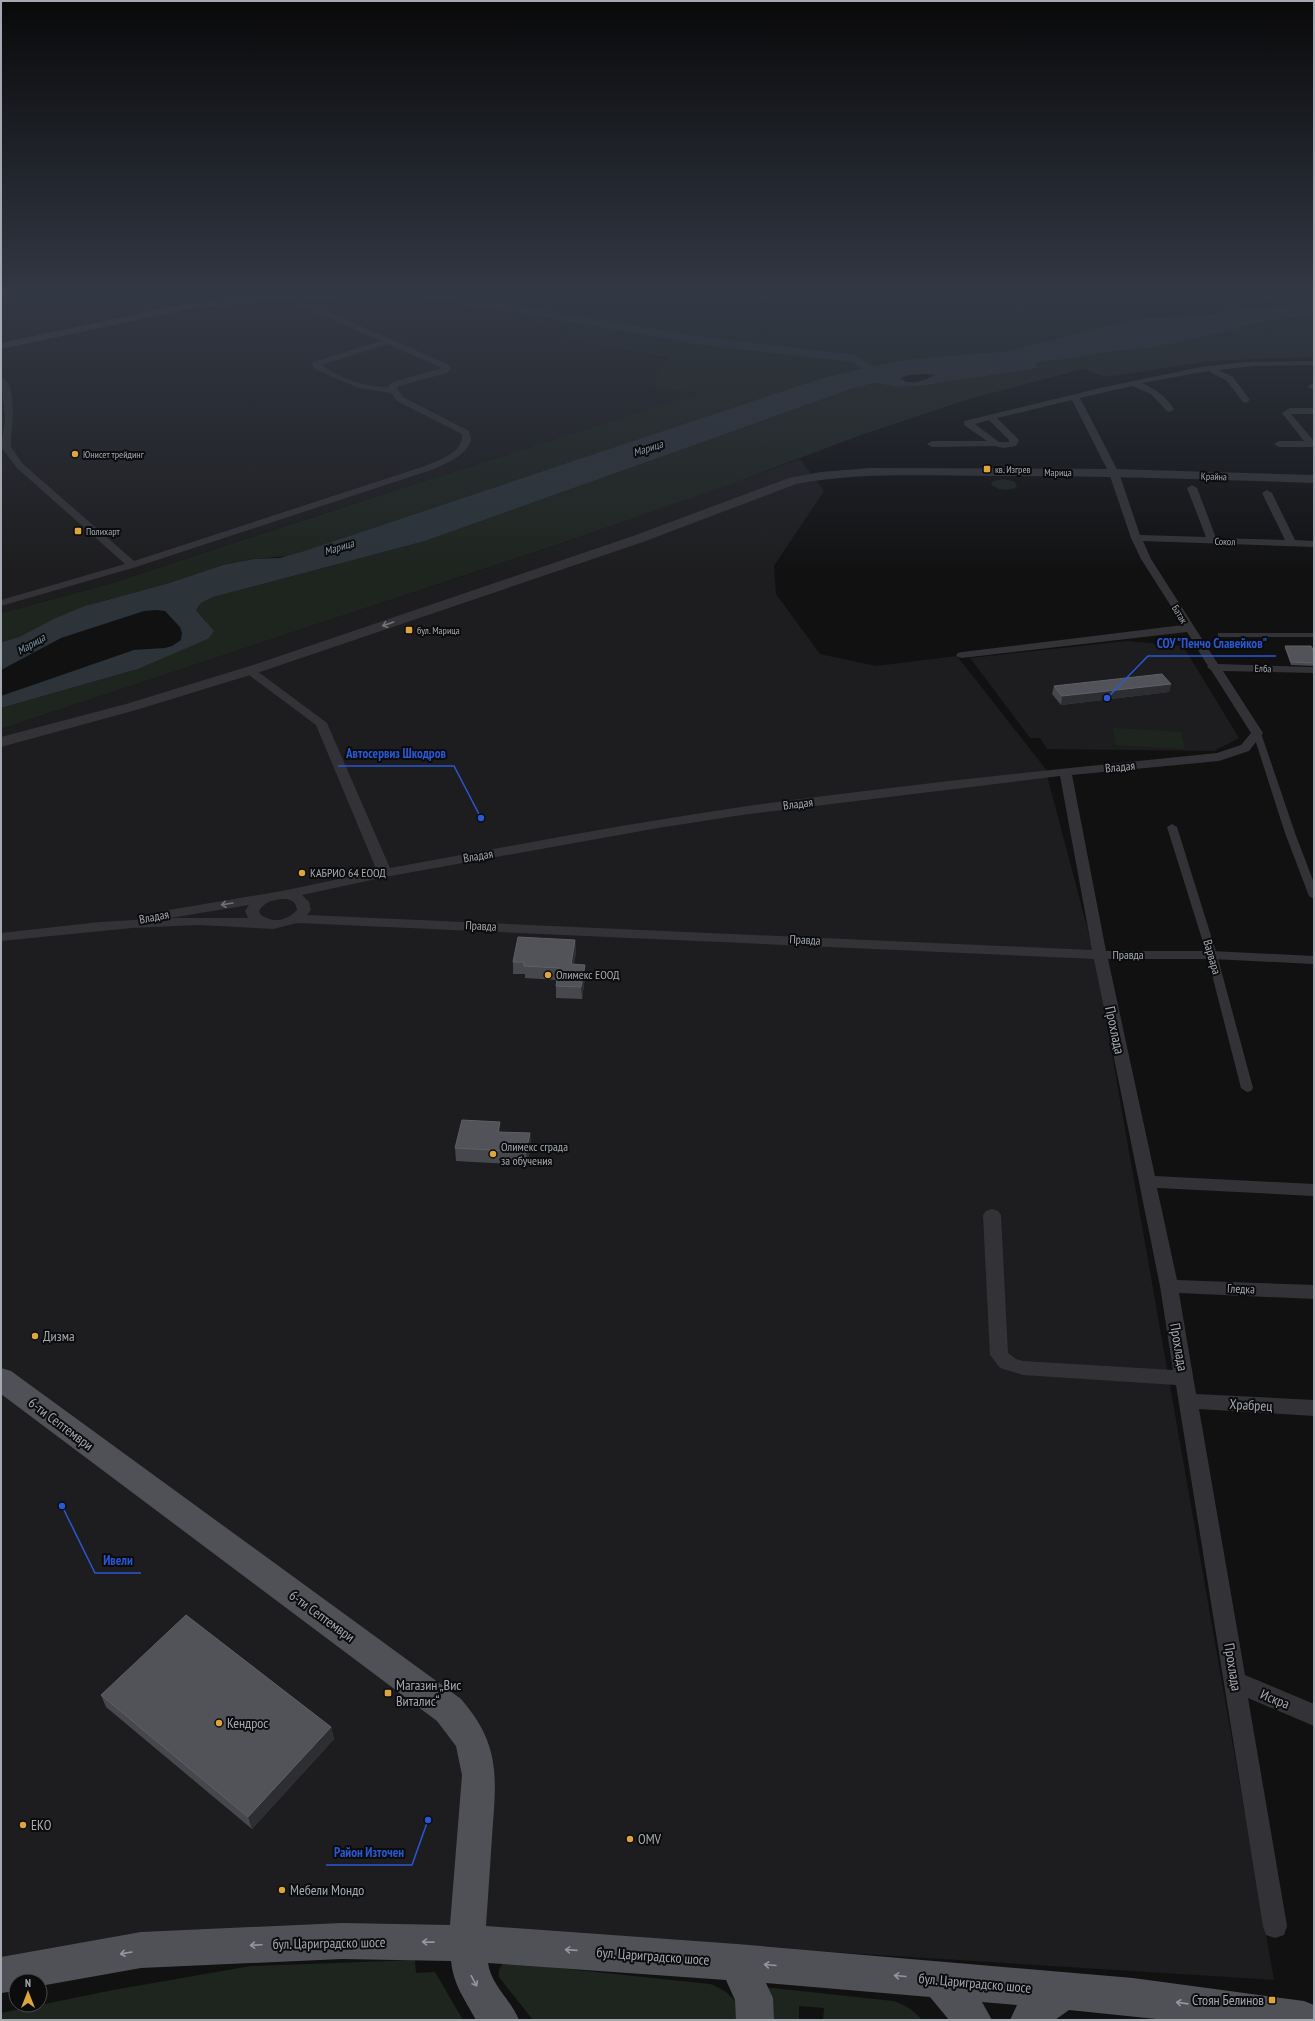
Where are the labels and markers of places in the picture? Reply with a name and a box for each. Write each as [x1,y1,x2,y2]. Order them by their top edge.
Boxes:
place label: Юнисет трейдинг [83,448,144,461]
marker: Юнисет трейдинг [70,449,80,459]
place label: кв. Изгрев [995,463,1031,476]
marker: кв. Изгрев [982,464,992,474]
place label: Полихарт [86,525,120,538]
marker: Полихарт [73,526,83,536]
place label: бул. Марица [417,624,460,637]
marker: бул. Марица [404,625,414,635]
callout: СОУ "Пенчо Славейков" [1148,631,1276,656]
callout: Автосервиз Шкодров [338,741,454,766]
place label: КАБРИО 64 ЕООД [310,865,386,880]
marker: КАБРИО 64 ЕООД [297,868,307,878]
place label: Олимекс ЕООД [556,967,620,982]
marker: Олимекс ЕООД [543,970,553,980]
place label: Олимекс сграда за обучения [501,1139,568,1168]
marker: Олимекс сграда за обучения [488,1149,498,1159]
place label: Дизма [43,1327,75,1345]
marker: Дизма [30,1331,40,1341]
callout: Ивели [95,1548,141,1573]
place label: Магазин „Вис Виталис“ [396,1676,461,1710]
marker: Магазин „Вис Виталис“ [383,1688,393,1698]
place label: Кендрос [227,1714,268,1732]
marker: Кендрос [214,1718,224,1728]
place label: EKO [31,1816,52,1834]
marker: EKO [18,1820,28,1830]
place label: OMV [638,1830,662,1848]
marker: OMV [625,1834,635,1844]
callout: Район Източен [326,1840,412,1865]
place label: Мебели Мондо [290,1881,364,1899]
marker: Мебели Мондо [277,1885,287,1895]
place label: Стоян Белинов [1192,1991,1264,2009]
marker: Стоян Белинов [1267,1995,1277,2005]

